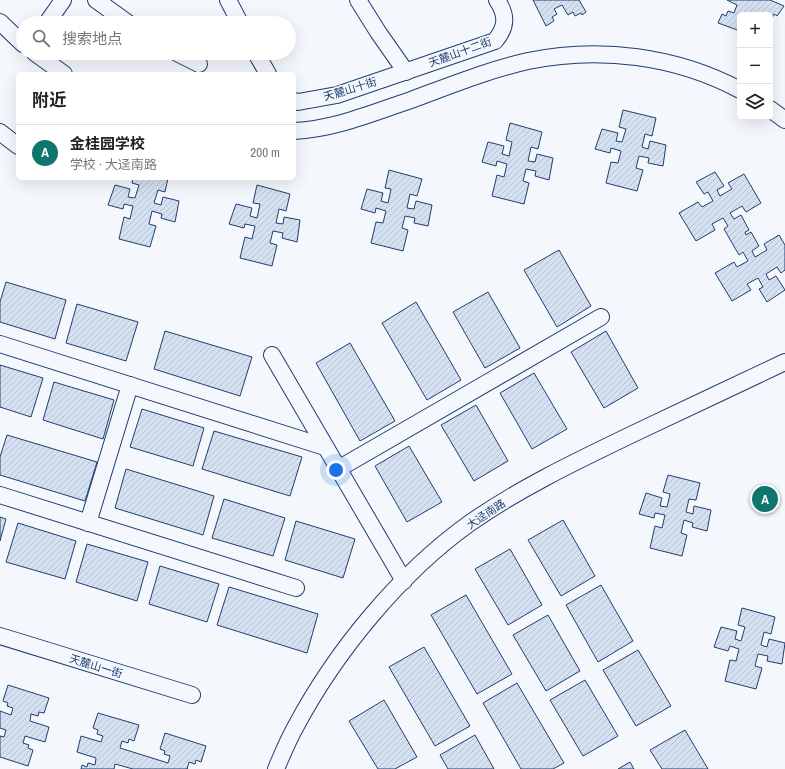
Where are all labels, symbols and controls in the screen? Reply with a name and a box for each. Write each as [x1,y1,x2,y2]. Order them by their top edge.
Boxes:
map controls [737,12,773,120]
button: + [737,12,773,48]
search box [16,16,296,60]
icon: search [30,27,52,49]
text: 搜索地点 [62,28,122,49]
street label: 天麓山十二街 [427,34,493,70]
button: − [737,48,773,84]
street label: 天麓山十街 [322,74,378,104]
button: layers [737,84,773,120]
text: 附近 [32,88,66,111]
text: 金桂园学校 [70,133,145,154]
text: A [41,144,49,161]
text: 200 m [250,144,280,161]
text: 学校 · 大迳南路 [70,156,157,173]
your location [326,460,346,480]
pin: A [752,484,778,514]
street label: 大迳南路 [464,496,508,532]
street label: 天麓山一街 [68,651,124,681]

